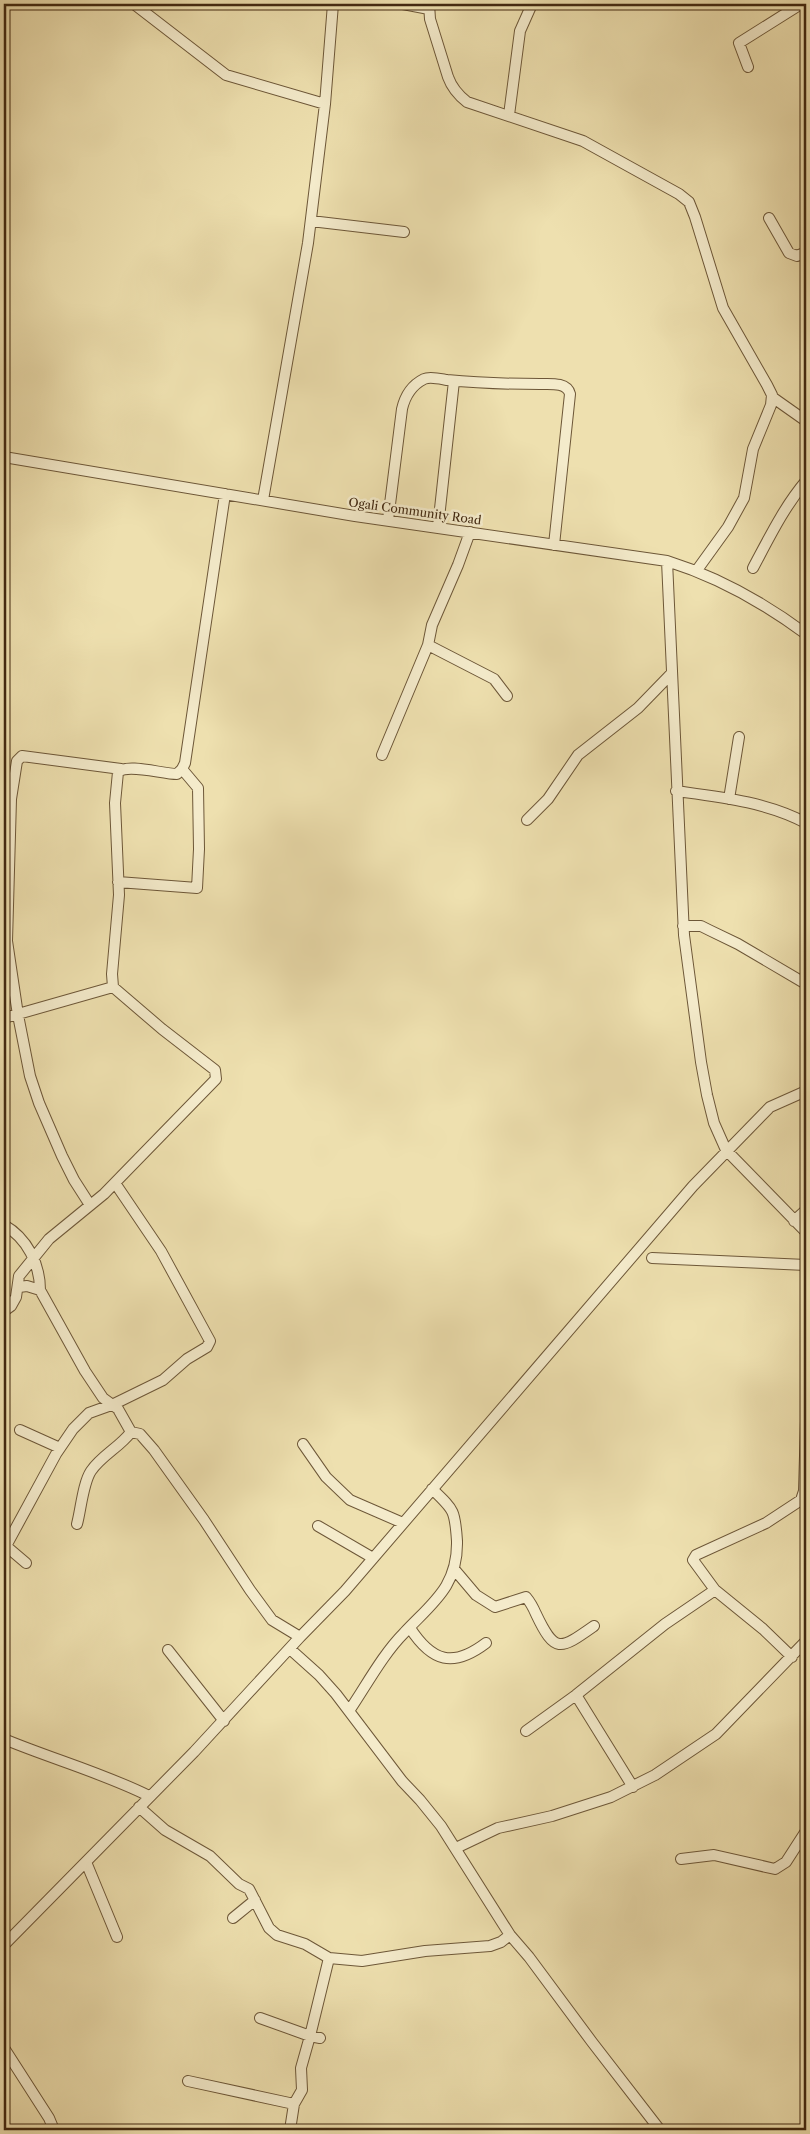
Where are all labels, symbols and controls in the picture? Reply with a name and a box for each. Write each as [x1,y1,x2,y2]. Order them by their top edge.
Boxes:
street label: Ogali Community Road [348,494,483,528]

